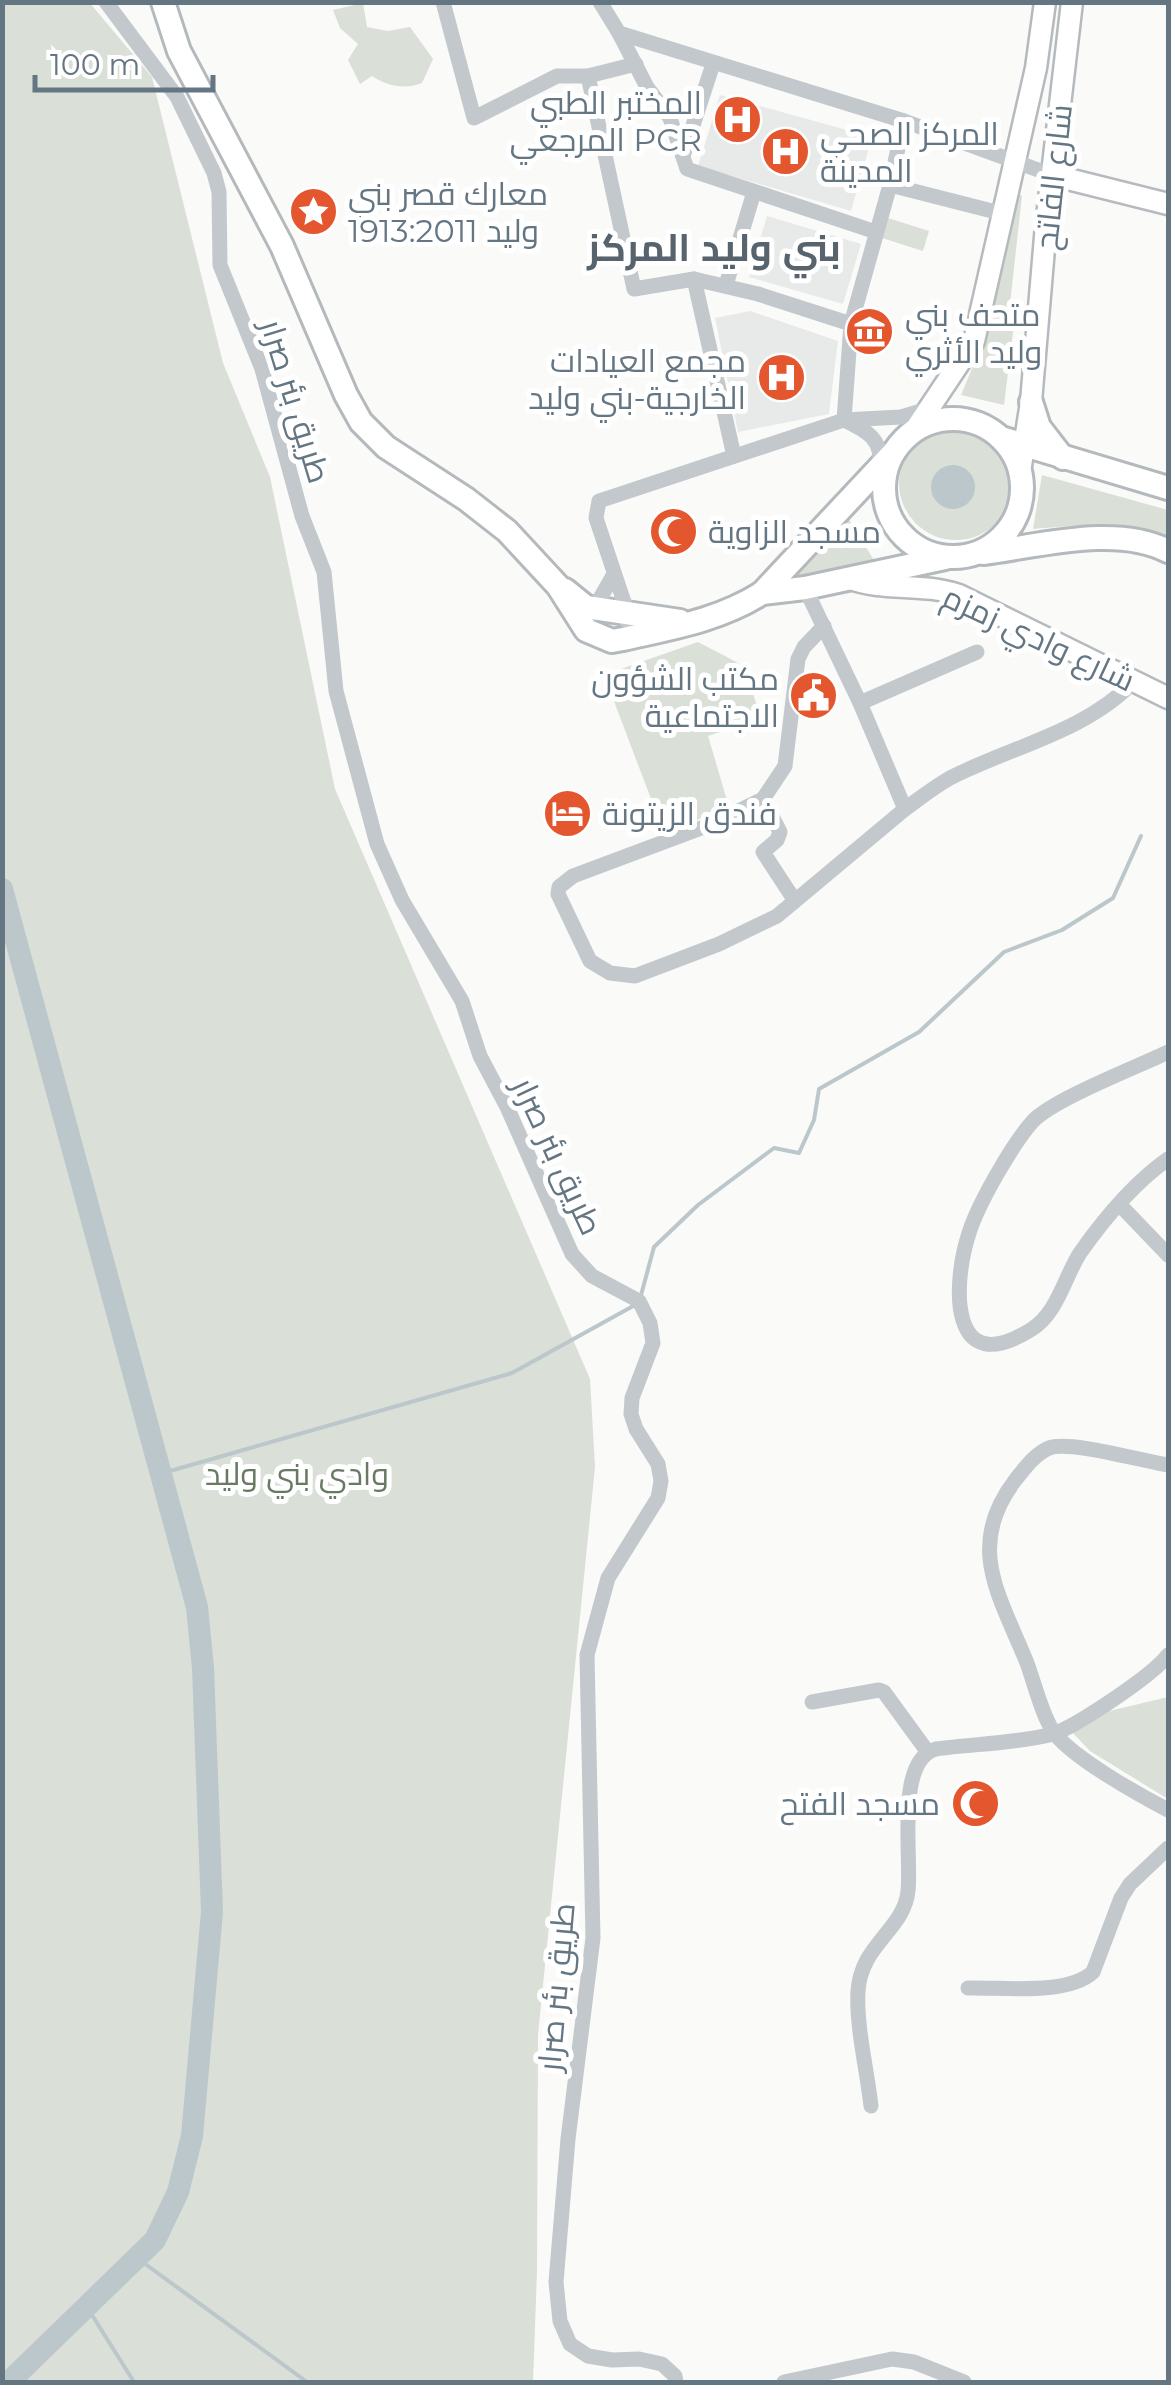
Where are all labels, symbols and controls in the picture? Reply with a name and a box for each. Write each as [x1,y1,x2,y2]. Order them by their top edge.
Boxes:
scale bar [35,30,212,92]
text: 100 m [50,46,140,83]
place label: المختبر الطبي المرجعي PCR [510,83,702,165]
hospital icon: المختبر الطبي المرجعي PCR [711,94,763,146]
street label: شارع الفاتح [1026,102,1083,252]
place label: المركز الصحي المدينة [820,114,999,190]
hospital icon: المركز الصحي المدينة [759,125,811,177]
place label: معارك قصر بني وليد 1913:2011 [348,174,548,250]
place icon: معارك قصر بني وليد 1913:2011 [287,185,339,237]
district label: بني وليد المركز [586,224,841,279]
place label: متحف بني وليد الأثري [905,295,1042,377]
museum icon: متحف بني وليد الأثري [844,306,896,358]
street label: طريق بئر صرار [251,312,339,488]
place label: مجمع العيادات الخارجية-بني وليد [528,341,746,423]
hospital icon: مجمع العيادات الخارجية-بني وليد [755,352,807,404]
mosque icon: مسجد الزاوية [647,505,699,557]
place label: مسجد الزاوية [708,512,881,551]
street label: شارع وادي زمزم [934,576,1141,705]
place label: مكتب الشؤون الاجتماعية [591,659,779,735]
public building icon: مكتب الشؤون الاجتماعية [788,670,840,722]
hotel icon: فندق الزيتونة [541,787,593,839]
place label: فندق الزيتونة [602,794,777,834]
street label: طريق بئر صرار [503,1069,611,1241]
park label: وادي بني وليد [205,1454,389,1499]
mosque icon: مسجد الفتح [949,1777,1001,1829]
place label: مسجد الفتح [780,1784,940,1826]
street label: طريق بئر صرار [529,1901,584,2075]

